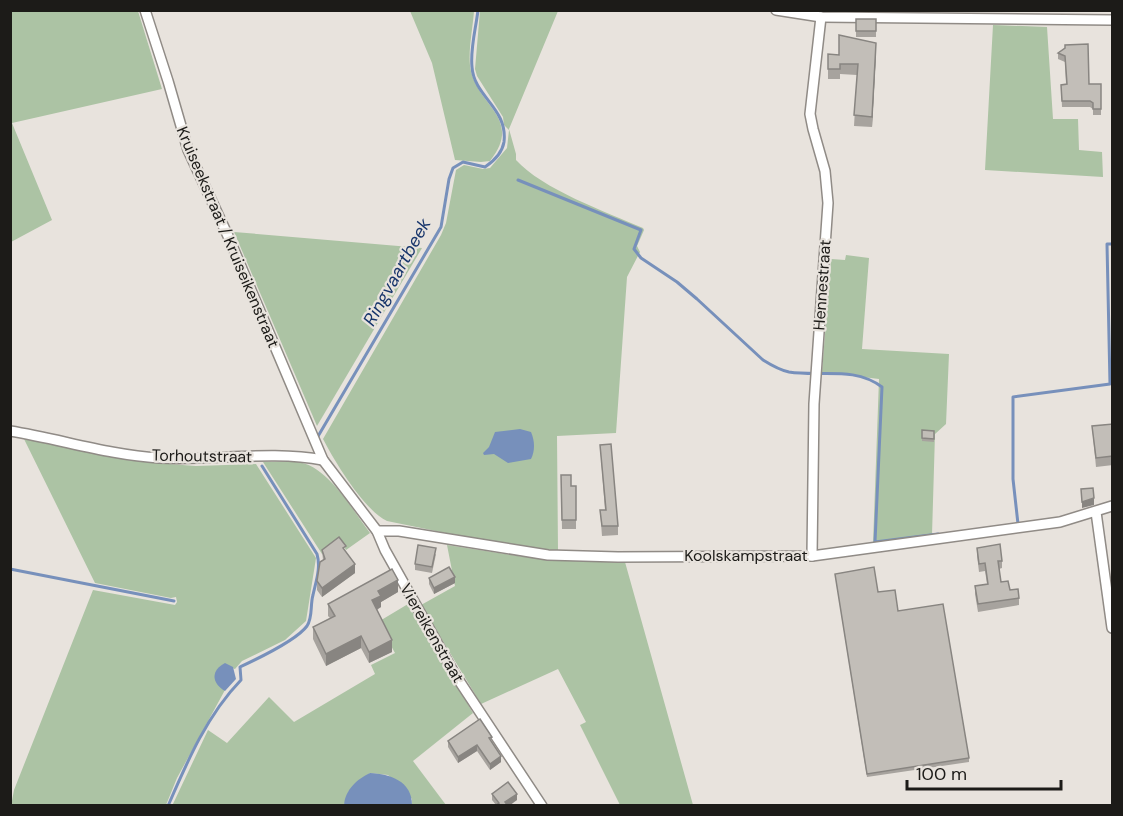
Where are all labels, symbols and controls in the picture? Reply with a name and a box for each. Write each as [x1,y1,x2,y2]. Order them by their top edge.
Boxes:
street label: Kruiseekstraat / Kruiseikenstraat [172,123,284,351]
water label: Ringvaartbeek [357,213,437,330]
street label: Hennestraat [808,239,836,331]
street label: Torhoutstraat [152,445,252,467]
street label: Koolskampstraat [684,545,808,566]
street label: Viereikenstraat [395,580,469,686]
scale bar [907,753,1062,791]
text: 100 m [916,762,967,786]

